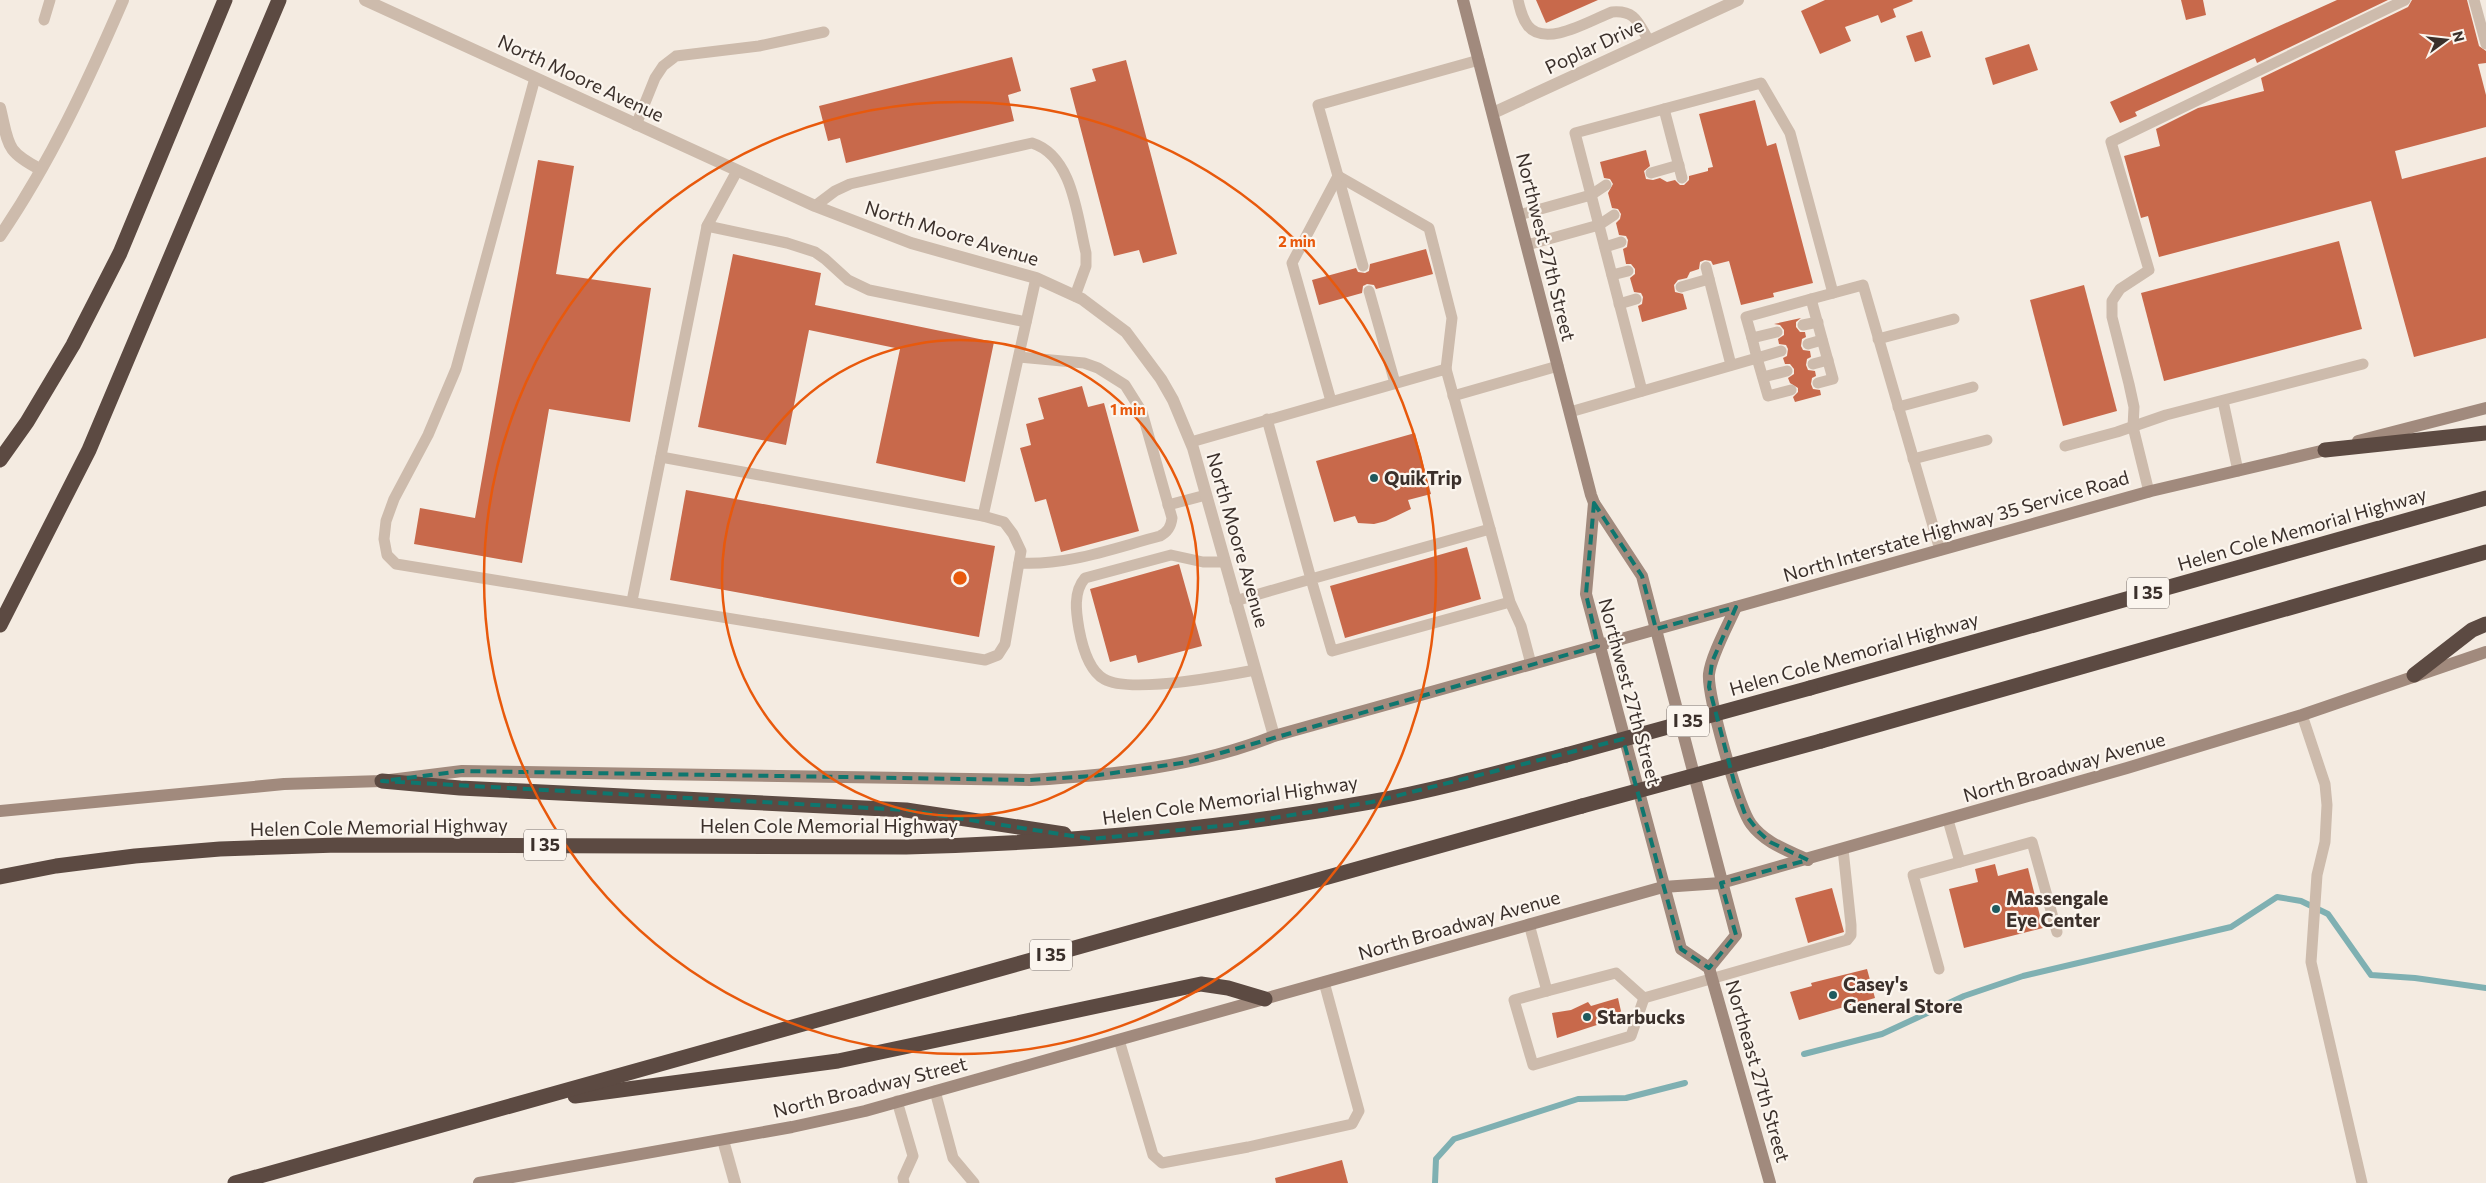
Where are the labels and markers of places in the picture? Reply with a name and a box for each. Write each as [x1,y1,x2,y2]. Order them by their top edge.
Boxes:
place label: QuikTrip [1384,466,1462,489]
marker: QuikTrip [1368,472,1380,484]
centre of rings [951,569,969,587]
place label: Massengale Eye Center [2006,886,2108,931]
marker: Massengale Eye Center [1990,903,2002,915]
place label: Casey's General Store [1843,972,1962,1017]
marker: Casey's General Store [1827,989,1839,1001]
place label: Starbucks [1597,1005,1685,1028]
marker: Starbucks [1581,1011,1593,1023]

